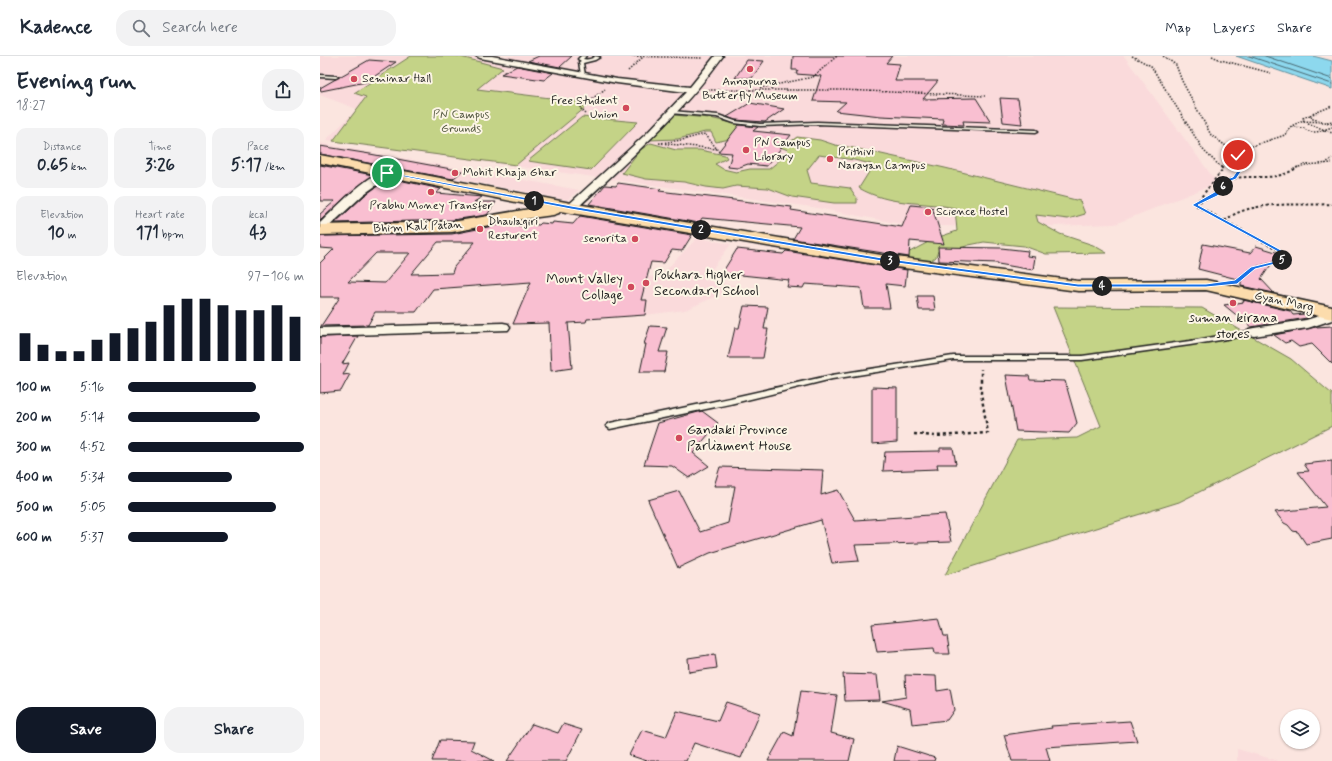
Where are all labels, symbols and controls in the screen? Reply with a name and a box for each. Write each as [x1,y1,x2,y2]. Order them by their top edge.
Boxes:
search box [116,10,396,46]
text: Kadence [20,15,92,40]
icon: search [130,17,152,39]
text: Search here [162,18,238,38]
text: Map [1165,19,1191,37]
text: Layers [1213,19,1255,37]
text: Share [1277,19,1312,37]
marker: Annapurna Butterfly Museum [745,64,755,74]
text: Evening run [16,68,136,96]
button: share [262,69,304,111]
place label: Seminar Hall [362,71,432,87]
marker: Seminar Hall [349,74,359,84]
place label: Annapurna Butterfly Museum [702,74,798,104]
place label: Free Student Union [551,93,618,123]
text: 18:27 [16,97,45,114]
marker: Free Student Union [621,103,631,113]
park label: PN Campus Grounds [433,107,490,137]
place label: PN Campus Library [754,135,811,165]
pin [1221,138,1255,172]
text: Distance [43,140,81,154]
text: Time [148,140,172,154]
text: Pace [247,140,269,154]
place label: Prithivi Narayan Campus [838,144,926,174]
icon: check [1227,144,1249,166]
marker: PN Campus Library [741,145,751,155]
text: 0.65 [37,154,68,176]
text: 3:26 [145,154,175,176]
text: 5:17 [231,154,262,176]
marker: Prithivi Narayan Campus [825,154,835,164]
pin [370,156,404,190]
text: km [68,160,87,174]
text: /km [262,160,285,174]
icon: arrive [376,162,398,184]
place label: Mohit Khaja Ghar [463,165,557,181]
marker: Mohit Khaja Ghar [450,168,460,178]
pin: 6 [1213,176,1233,196]
text: 6 [1220,179,1226,193]
marker: Prabhu Money Transfer [426,187,436,197]
pin: 1 [524,191,544,211]
text: 1 [532,194,536,208]
place label: Prabhu Money Transfer [369,198,493,214]
place label: Science Hostel [936,204,1008,220]
marker: Science Hostel [923,207,933,217]
text: Elevation [40,208,84,222]
text: Heart rate [135,208,185,222]
text: kcal [249,208,267,222]
place label: Dhaulagiri Resturent [488,214,538,244]
street label: Bhim Kali Patan [373,217,464,237]
pin: 2 [691,220,711,240]
text: 10 [47,222,65,244]
text: 171 [136,222,159,244]
text: 43 [249,222,267,244]
text: 2 [698,223,704,237]
marker: Dhaulagiri Resturent [475,224,485,234]
text: m [65,228,77,242]
text: bpm [159,228,184,242]
place label: senorita [583,231,627,247]
marker: senorita [630,234,640,244]
pin: 5 [1272,250,1292,270]
pin: 3 [880,251,900,271]
text: 5 [1279,253,1285,267]
text: 3 [888,254,892,268]
place label: Pokhara Higher Secondary School [654,266,759,300]
text: Elevation [16,268,67,285]
text: 97–106 m [248,268,304,285]
place label: Mount Valley Collage [546,270,623,304]
pin: 4 [1092,276,1112,296]
marker: Pokhara Higher Secondary School [641,278,651,288]
text: 4 [1099,279,1105,293]
marker: Mount Valley Collage [626,282,636,292]
street label: Gyan Marg [1253,288,1315,316]
marker: suman kirana stores [1228,298,1238,308]
place label: suman kirana stores [1189,309,1277,343]
text: 100 m [16,379,51,396]
text: 5:16 [80,379,104,396]
text: 200 m [16,409,51,426]
text: 5:14 [80,409,105,426]
place label: Gandaki Province Parliament House [687,421,792,455]
marker: Gandaki Province Parliament House [674,433,684,443]
text: 300 m [16,439,51,456]
text: 4:52 [80,439,106,456]
text: 400 m [16,469,53,486]
text: 5:34 [80,469,105,486]
text: 500 m [16,499,53,516]
text: 5:05 [80,499,105,516]
text: 600 m [16,529,52,546]
text: 5:37 [80,529,104,546]
button: Save [16,707,156,753]
button: Share [164,707,304,753]
map controls [1280,709,1320,749]
button: layers [1280,709,1320,749]

